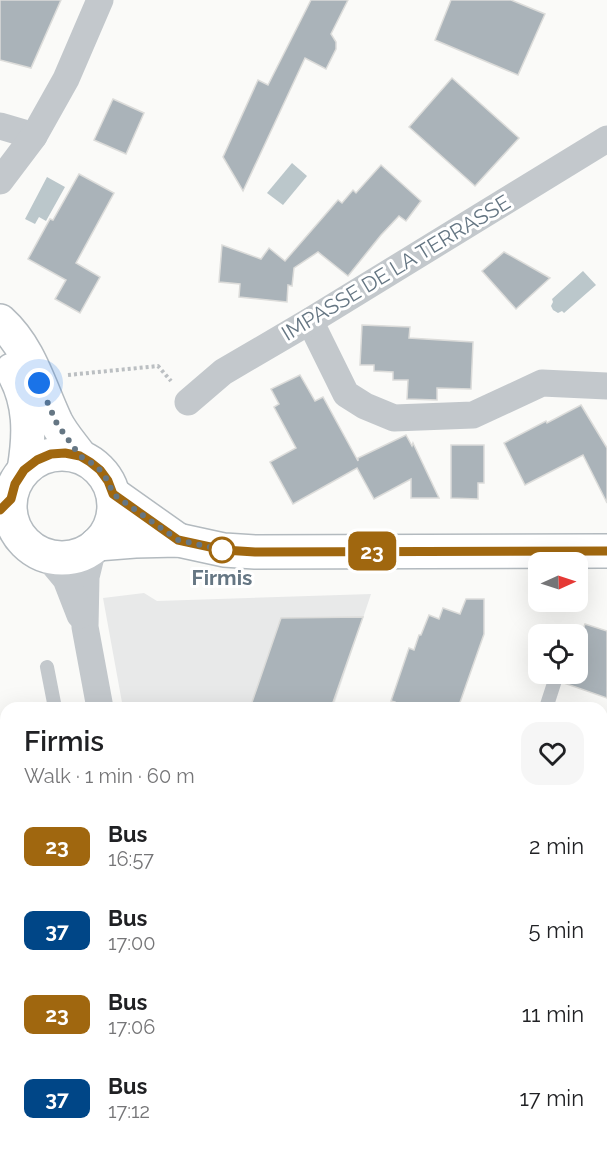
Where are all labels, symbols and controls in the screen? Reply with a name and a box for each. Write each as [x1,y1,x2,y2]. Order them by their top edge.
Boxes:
street label: IMPASSE DE LA TERRASSE [277,189,515,346]
your location [24,368,54,398]
line badge: 23 [345,532,399,570]
marker: Firmis [209,537,235,563]
text: 23 [360,539,384,564]
north arrow [528,552,588,612]
map controls [528,552,588,684]
place label: Firmis [192,565,252,590]
button: locate [528,624,588,684]
button: heart [521,722,584,785]
text: Firmis [24,725,104,758]
text: Walk · 1 min · 60 m [24,764,195,788]
text: Bus [108,821,147,847]
text: 2 min [529,833,584,859]
text: 23 [45,834,69,859]
text: 16:57 [108,847,154,871]
text: Bus [108,905,147,931]
text: 5 min [529,917,584,943]
text: 37 [45,918,69,943]
text: 17:00 [108,931,155,955]
text: Bus [108,989,147,1015]
text: 11 min [522,1001,584,1027]
text: 23 [45,1002,69,1027]
text: 17:06 [108,1015,155,1039]
text: Bus [108,1073,147,1099]
text: 17 min [519,1085,584,1111]
text: 37 [45,1086,69,1111]
text: 17:12 [108,1099,150,1123]

